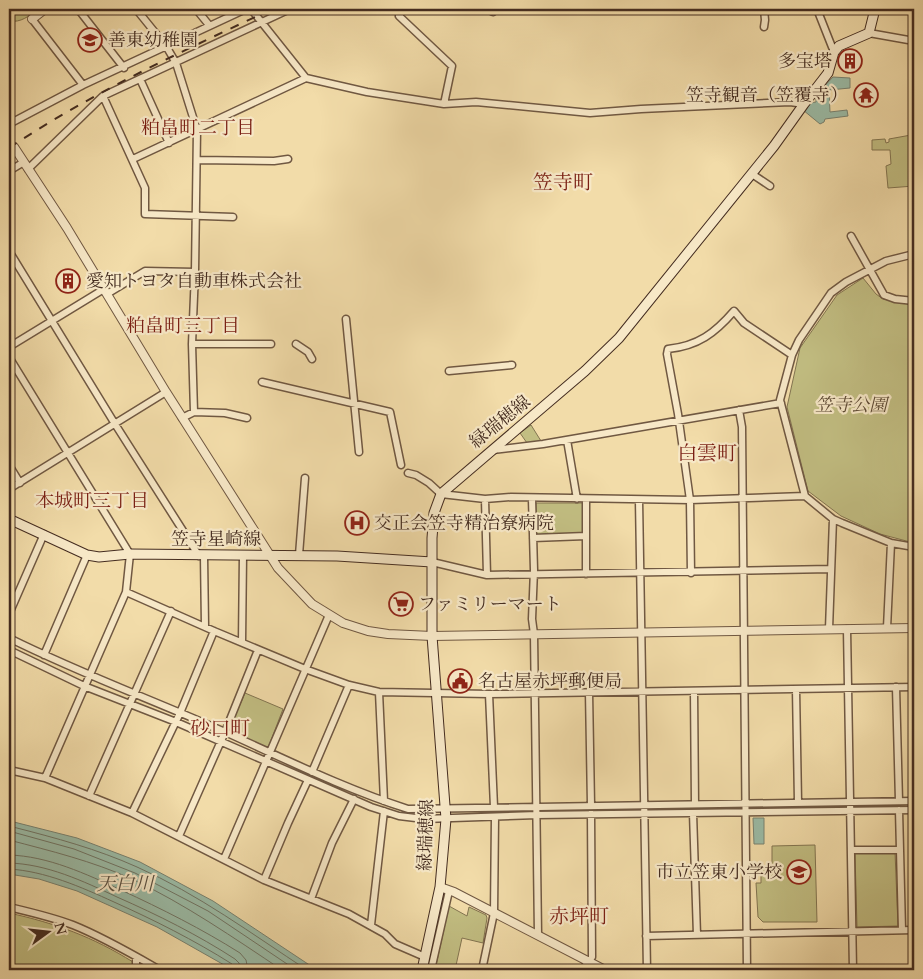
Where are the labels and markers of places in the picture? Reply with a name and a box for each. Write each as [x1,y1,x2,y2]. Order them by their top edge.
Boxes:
school or university icon: 善東幼稚園 [77,27,103,53]
place label: 善東幼稚園 [108,28,198,53]
building icon: 多宝塔 [837,48,863,74]
place label: 多宝塔 [778,49,832,74]
temple icon: 笠寺観音（笠覆寺） [853,82,879,108]
place label: 笠寺観音（笠覆寺） [686,83,848,108]
building icon: 愛知トヨタ自動車株式会社 [55,268,81,294]
place label: 愛知トヨタ自動車株式会社 [86,269,302,294]
hospital icon: 交正会笠寺精治寮病院 [344,510,370,536]
place label: 交正会笠寺精治寮病院 [374,511,554,536]
supermarket icon: ファミリーマート [388,591,414,617]
place label: ファミリーマート [418,592,562,617]
public building icon: 名古屋赤坪郵便局 [447,668,473,694]
place label: 名古屋赤坪郵便局 [478,669,622,694]
school or university icon: 市立笠東小学校 [786,859,812,885]
place label: 市立笠東小学校 [656,860,782,885]

